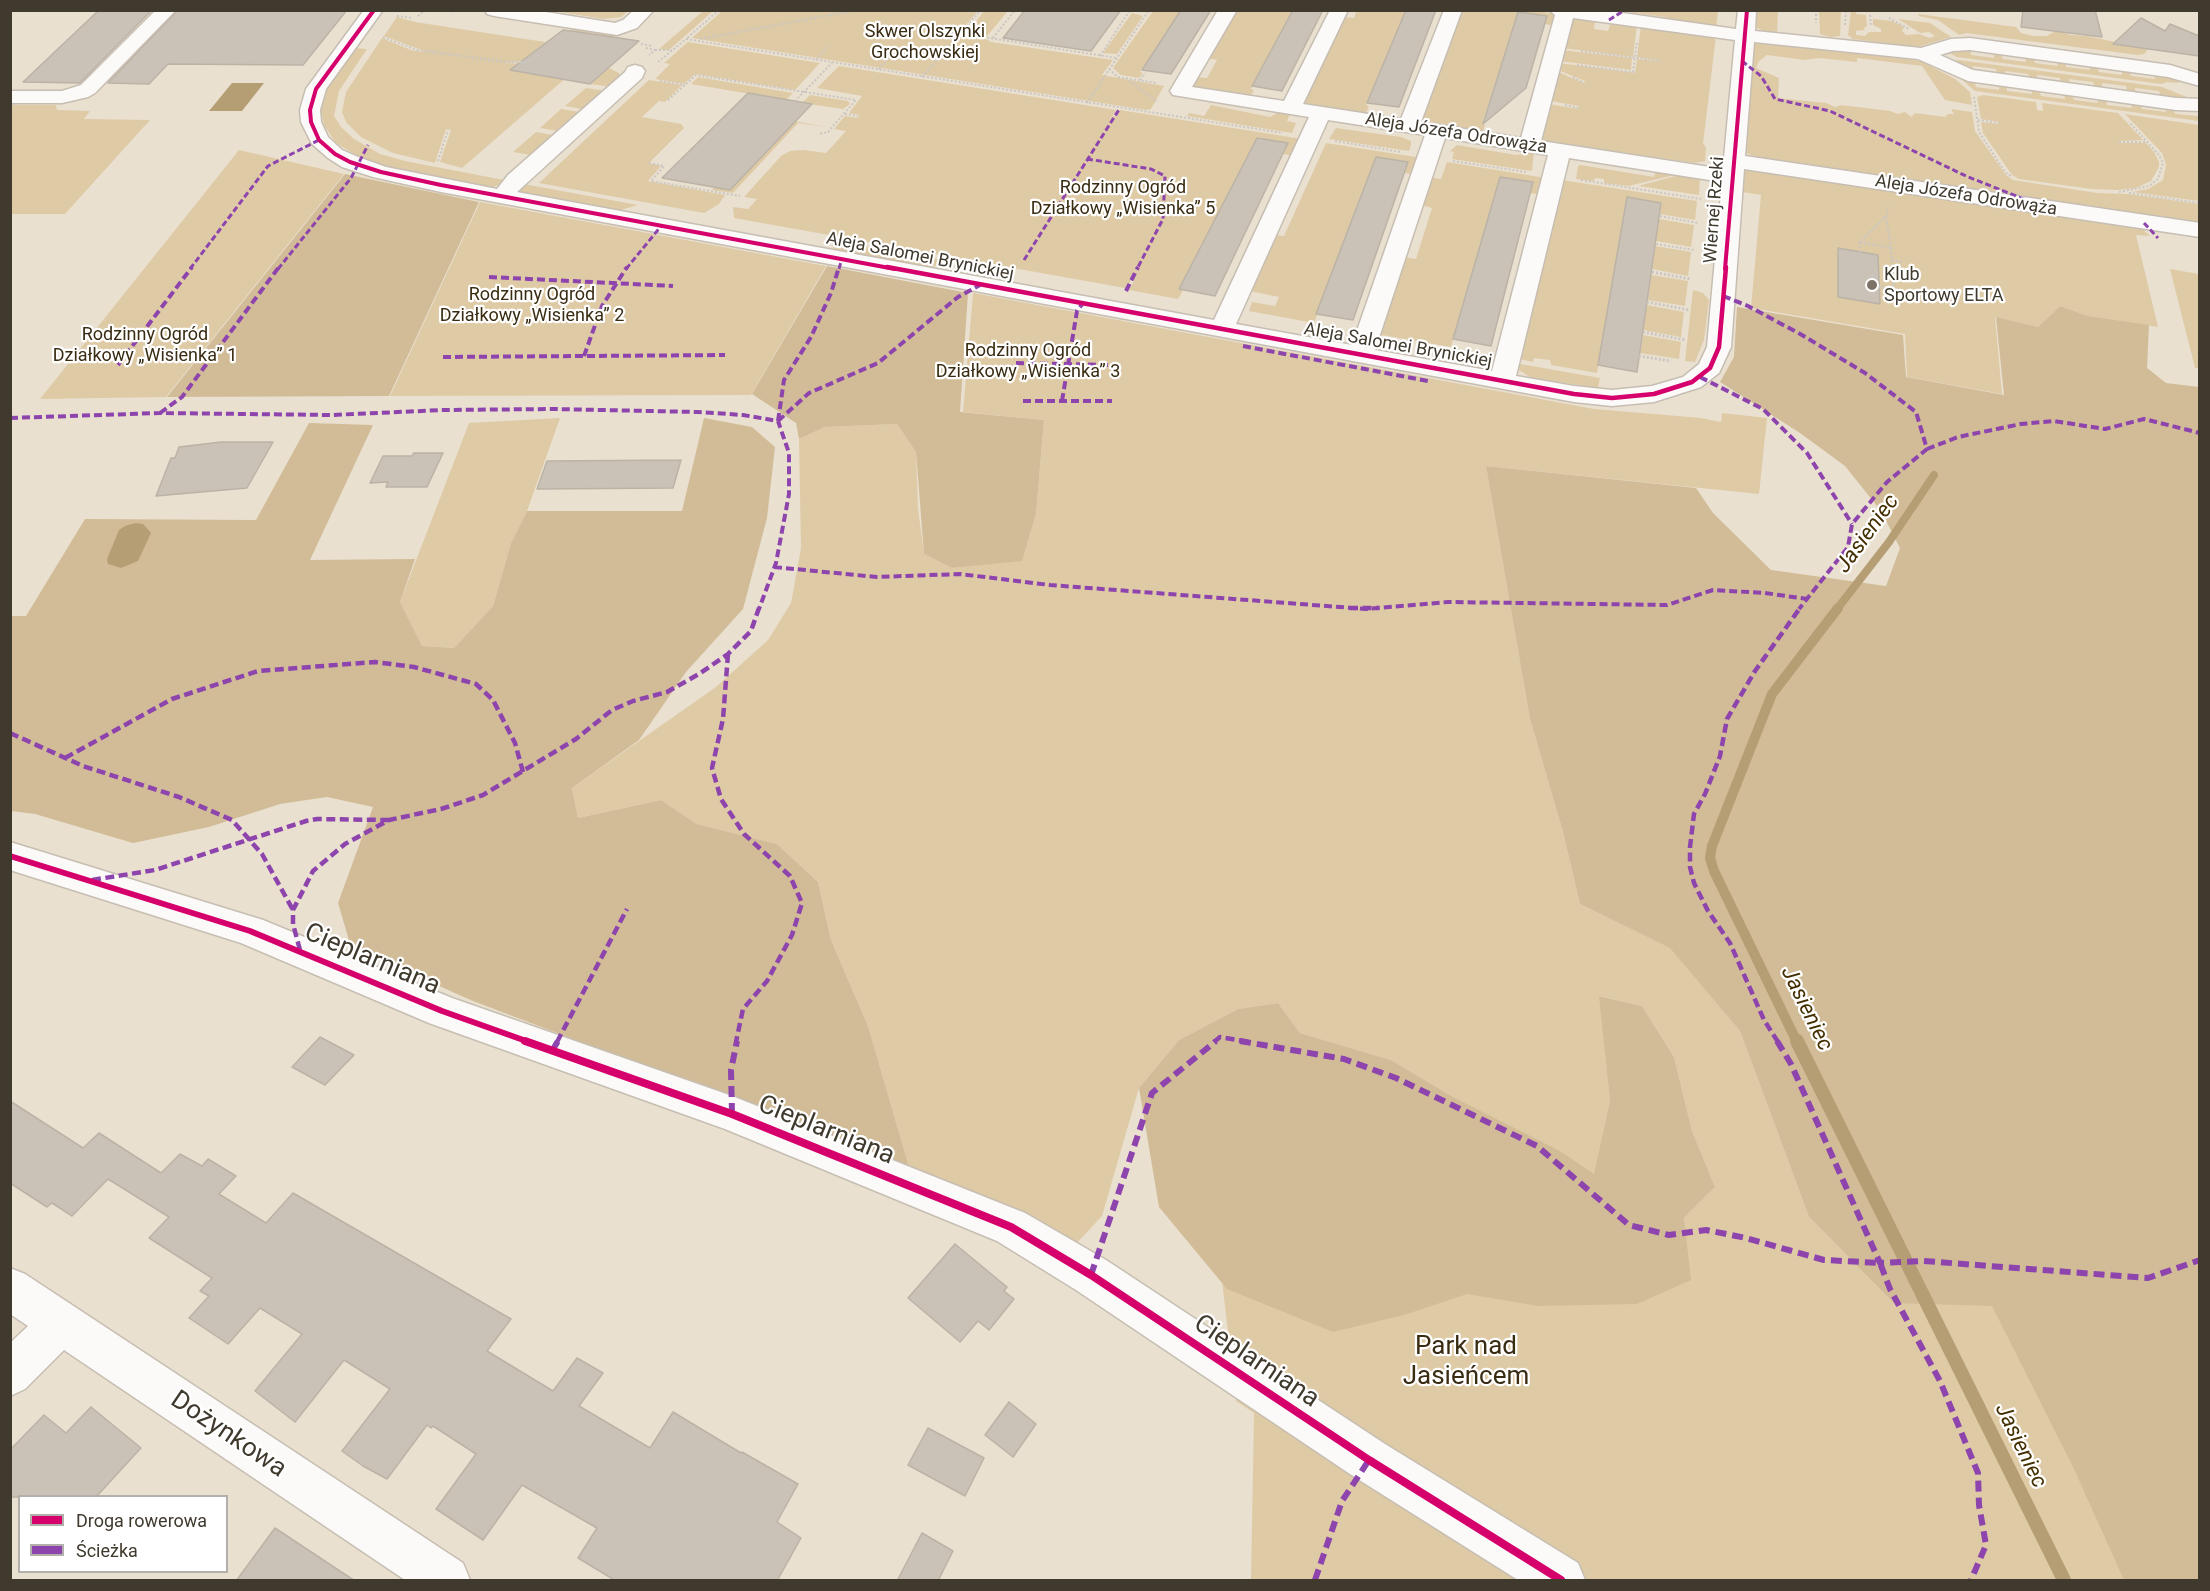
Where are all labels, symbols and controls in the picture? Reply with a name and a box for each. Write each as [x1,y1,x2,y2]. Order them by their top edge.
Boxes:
park label: Skwer Olszynki Grochowskiej [865,21,985,63]
street label: Aleja Józefa Odrowąża [1363,109,1549,159]
street label: Wiernej Rzeki [1700,156,1730,264]
street label: Aleja Józefa Odrowąża [1873,171,2059,221]
park label: Rodzinny Ogród Działkowy „Wisienka” 5 [1031,177,1215,219]
street label: Aleja Salomei Brynickiej [824,228,1016,286]
place label: Klub Sportowy ELTA [1884,264,2003,306]
marker: Klub Sportowy ELTA [1865,278,1879,292]
park label: Rodzinny Ogród Działkowy „Wisienka” 2 [440,284,624,326]
street label: Aleja Salomei Brynickiej [1302,319,1494,373]
park label: Rodzinny Ogród Działkowy „Wisienka” 1 [53,324,237,366]
park label: Rodzinny Ogród Działkowy „Wisienka” 3 [936,340,1120,382]
water label: Jasieniec [1831,490,1905,578]
street label: Cieplarniana [300,917,444,1003]
water label: Jasieniec [1774,963,1838,1055]
street label: Cieplarniana [753,1090,899,1172]
street label: Cieplarniana [1187,1309,1325,1415]
park label: Park nad Jasieńcem [1403,1331,1529,1392]
street label: Dożynkowa [164,1385,292,1485]
water label: Jasieniec [1988,1400,2052,1492]
legend [18,1495,228,1573]
text: Droga rowerowa [76,1510,207,1531]
text: Ścieżka [76,1540,138,1561]

